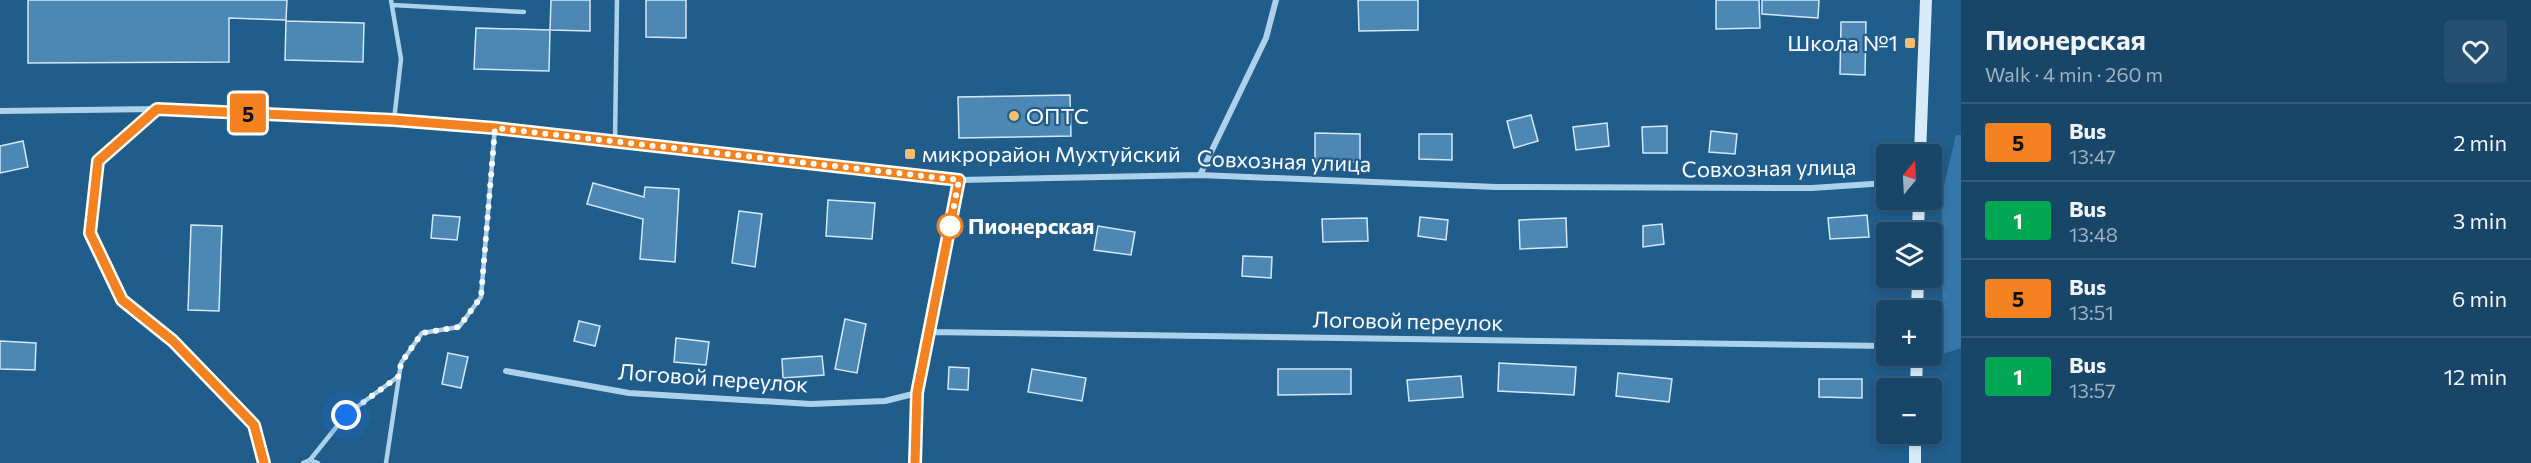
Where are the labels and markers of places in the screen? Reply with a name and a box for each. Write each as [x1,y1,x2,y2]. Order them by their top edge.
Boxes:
place label: Школа №1 [1787,29,1898,56]
marker: Школа №1 [1903,36,1917,50]
place label: ОПТС [1026,102,1089,129]
marker: ОПТС [1007,109,1021,123]
place label: микрорайон Мухтуйский [922,140,1181,167]
marker: микрорайон Мухтуйский [903,147,917,161]
place label: Пионерская [968,212,1094,239]
marker: Пионерская [937,213,963,239]

